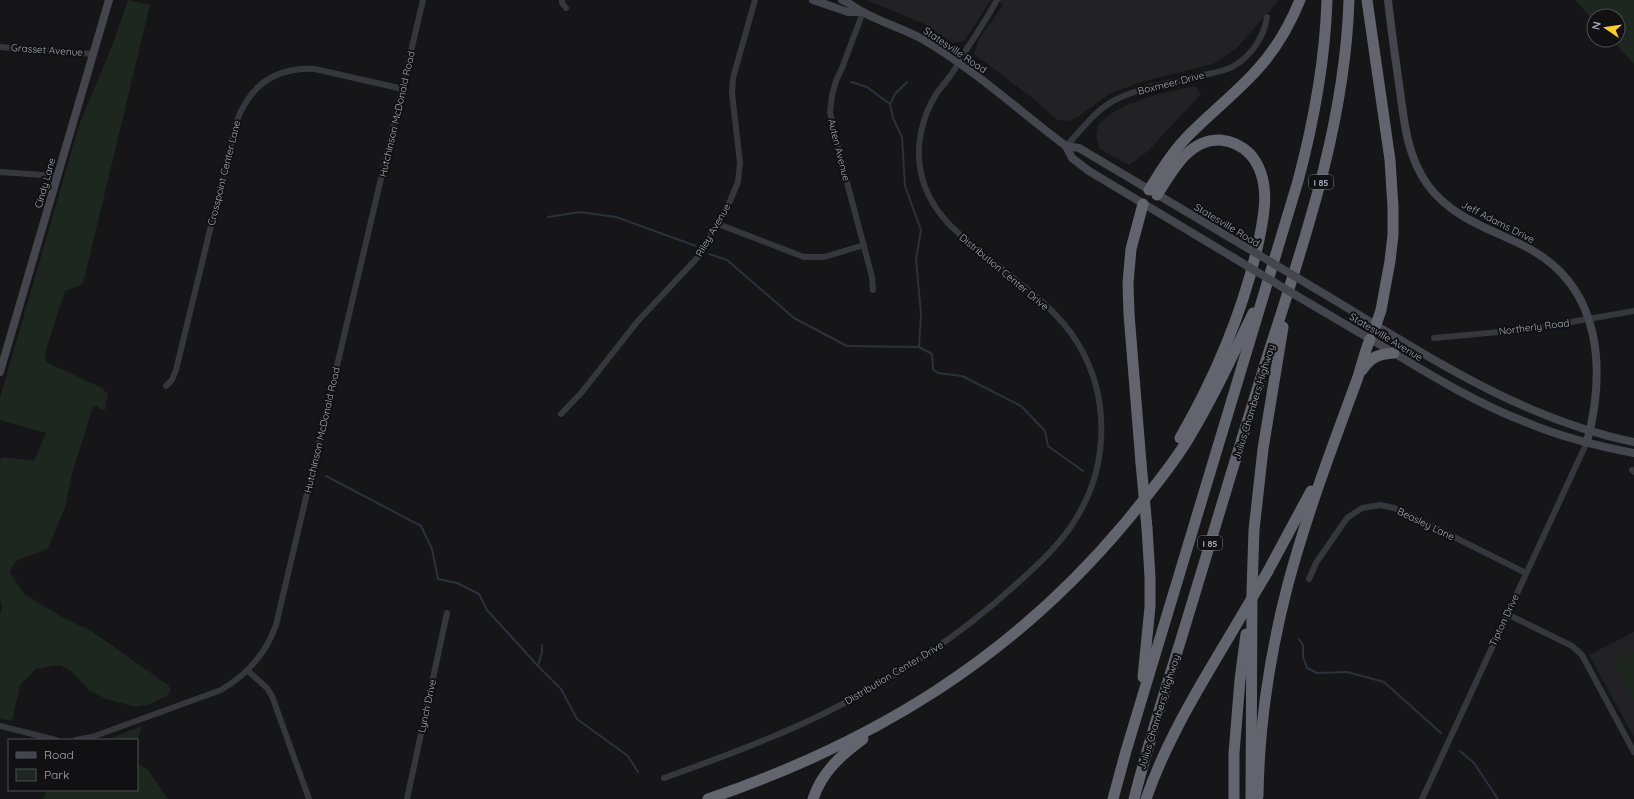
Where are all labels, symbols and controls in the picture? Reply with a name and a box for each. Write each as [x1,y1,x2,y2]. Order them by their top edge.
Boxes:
north arrow [1586,8,1626,48]
text: N [1589,20,1604,31]
street label: Statesville Road [921,24,989,76]
street label: Grasset Avenue [11,41,84,59]
street label: Hutchinson McDonald Road [376,50,418,178]
street label: Boxmeer Drive [1136,68,1206,98]
street label: Auten Avenue [825,117,853,183]
street label: Crosspoint Center Lane [205,119,243,227]
street label: Cindy Lane [32,156,58,210]
road number: I 85 [1309,175,1333,189]
street label: Jeff Adams Drive [1459,198,1537,246]
street label: Statesville Road [1192,200,1262,250]
street label: Riley Avenue [693,201,734,259]
street label: Distribution Center Drive [957,231,1052,313]
street label: Statesville Avenue [1347,310,1425,364]
street label: Northerly Road [1498,316,1570,338]
street label: Julius Chambers Highway [1230,343,1278,461]
street label: Hutchinson McDonald Road [301,366,343,494]
street label: Beasley Lane [1395,505,1457,544]
road number: I 85 [1198,536,1222,550]
street label: Tipton Drive [1486,591,1522,648]
street label: Distribution Center Drive [842,638,946,708]
street label: Julius Chambers Highway [1135,653,1183,771]
street label: Lynch Drive [415,678,439,734]
legend [8,739,138,791]
text: Road [44,747,74,762]
text: Park [44,767,69,782]

